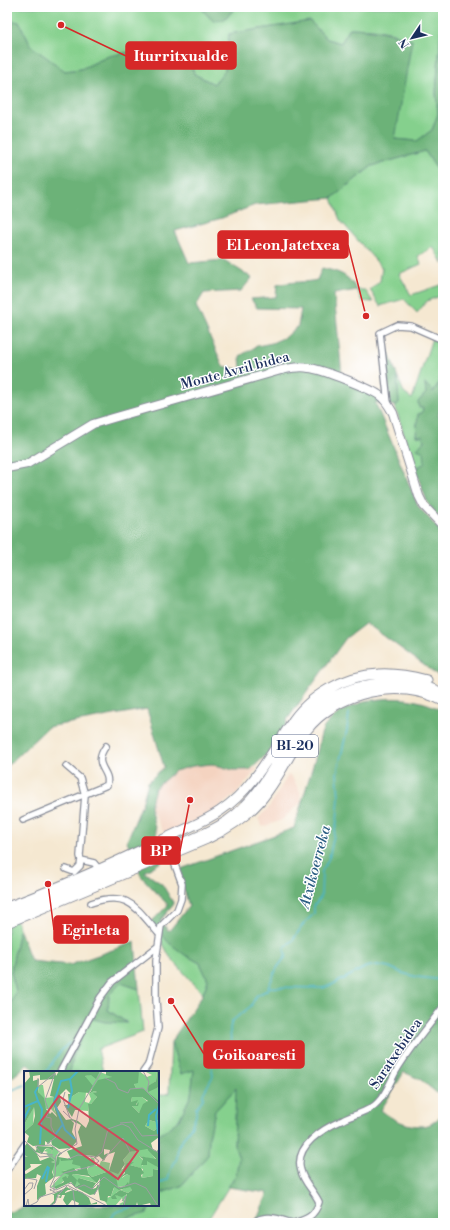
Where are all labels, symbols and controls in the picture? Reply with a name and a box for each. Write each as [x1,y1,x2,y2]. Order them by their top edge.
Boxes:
north arrow [392,18,432,58]
text: N [396,35,413,51]
callout: Iturritxualde [126,42,236,69]
text: Iturritxualde [134,47,228,66]
callout: El Leon Jatetxea [218,231,348,258]
text: El Leon Jatetxea [226,236,341,255]
street label: Monte Avril bidea [179,348,292,394]
road number: BI-20 [272,735,318,757]
water label: Atxikoerreka [294,823,335,912]
callout: BP [142,837,180,864]
text: BP [150,842,172,861]
callout: Egirleta [54,916,128,943]
text: Egirleta [62,921,121,940]
street label: Saratxebidea [366,1014,427,1093]
callout: Goikoaresti [204,1041,304,1068]
text: Goikoaresti [212,1046,296,1065]
inset map [24,1071,159,1206]

